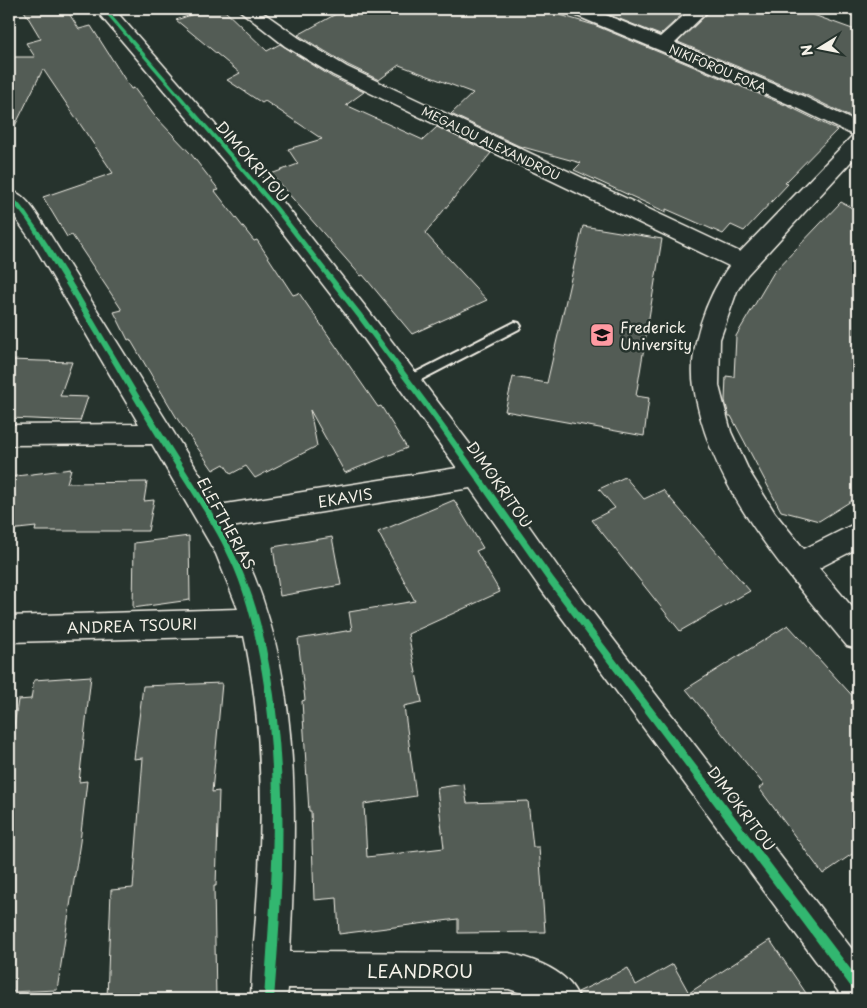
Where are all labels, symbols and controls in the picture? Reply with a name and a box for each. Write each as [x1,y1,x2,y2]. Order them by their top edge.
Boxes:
north arrow [794,22,844,72]
street label: NIKIFOROU FOKA [667,39,769,97]
text: N [795,43,818,58]
street label: MEGALOU ALEXANDROU [419,102,563,184]
street label: DIMOKRITOU [211,115,295,207]
place label: Frederick University [620,315,692,355]
school or university icon: Frederick University [589,322,615,348]
street label: DIMOKRITOU [461,436,539,532]
street label: ELEFTHERIAS [192,473,262,573]
street label: EKAVIS [316,481,374,513]
street label: ANDREA TSOURI [66,611,198,639]
street label: DIMOKRITOU [702,761,782,855]
street label: LEANDROU [367,957,473,984]

